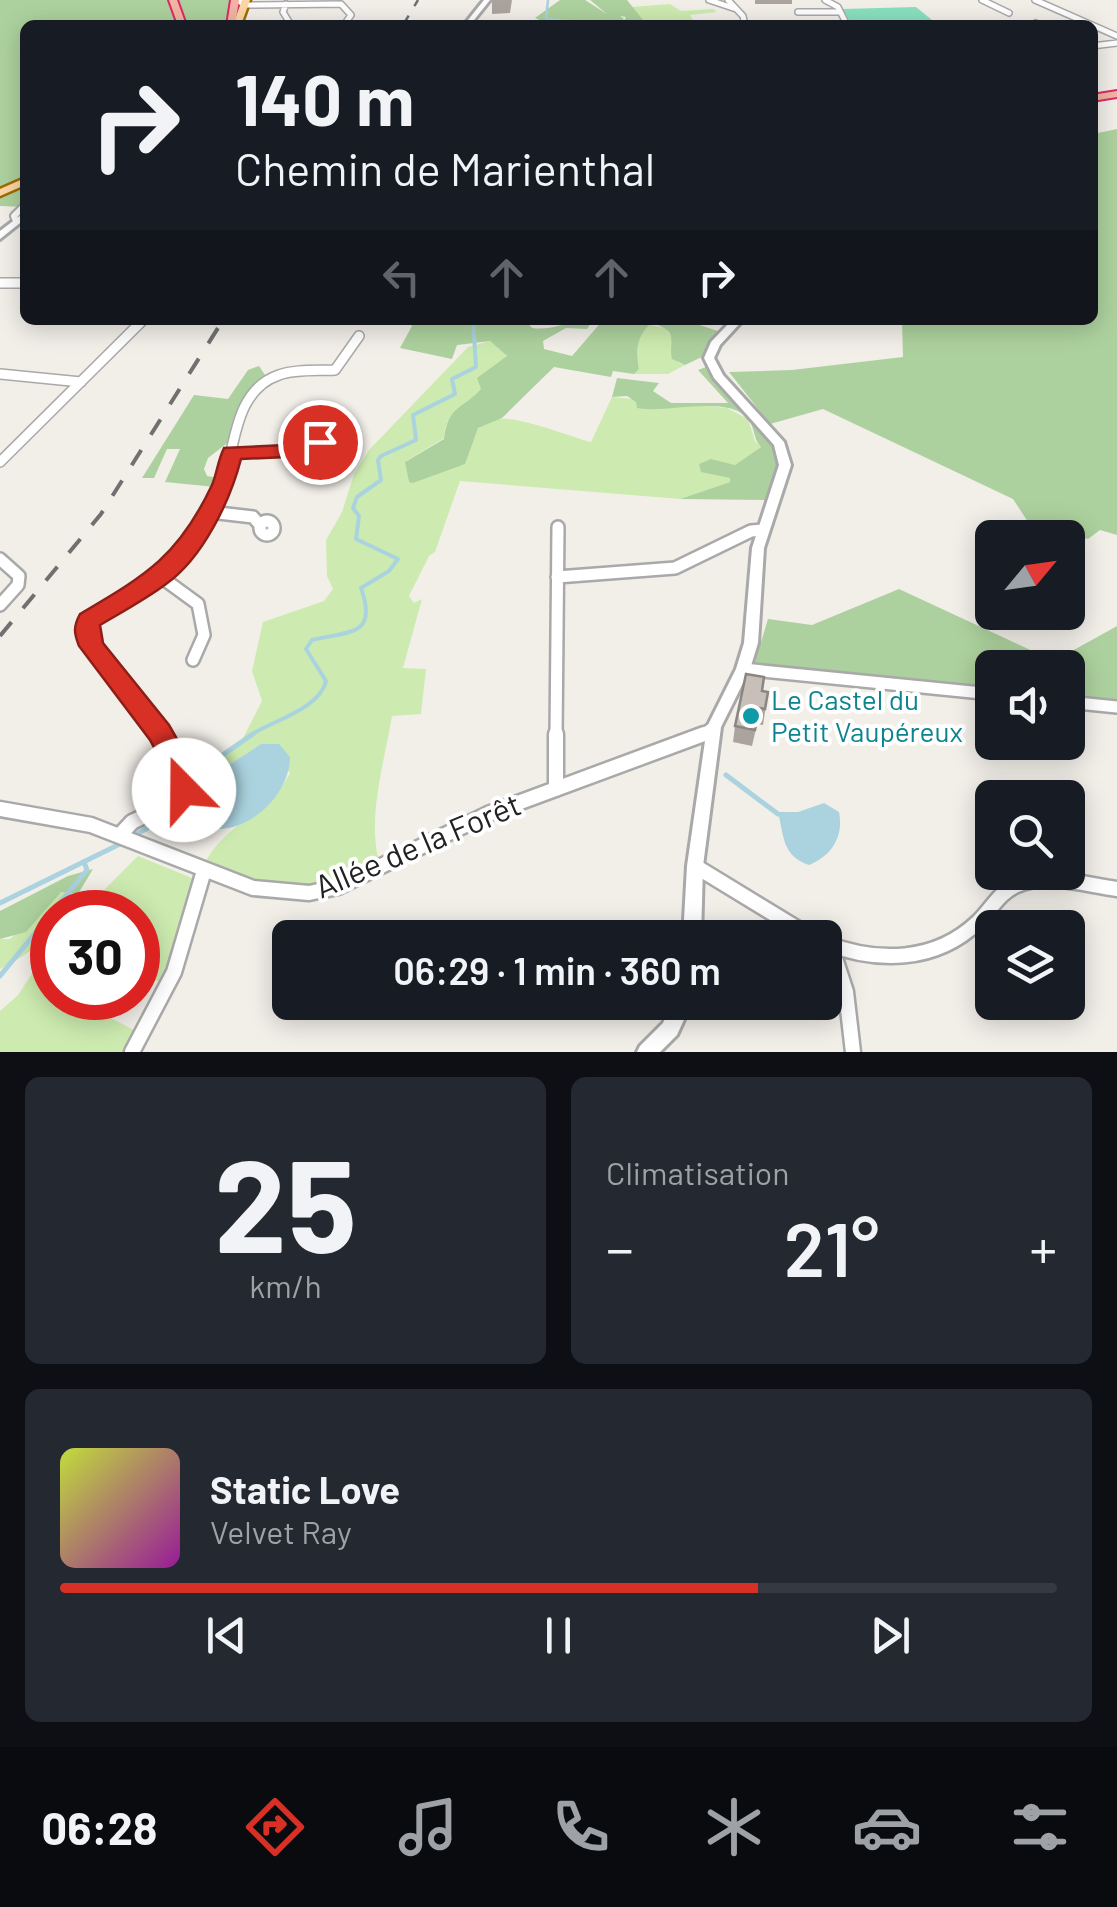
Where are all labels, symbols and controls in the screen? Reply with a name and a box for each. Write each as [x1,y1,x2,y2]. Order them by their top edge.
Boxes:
text: 140 m [235,56,414,140]
icon: right [70,60,200,190]
text: Chemin de Marienthal [235,141,655,195]
icon: left [374,250,429,305]
icon: ahead [479,250,534,305]
icon: ahead [584,250,639,305]
icon: right [689,250,744,305]
pin [278,400,363,485]
icon: arrive [293,415,348,470]
north arrow [975,520,1085,630]
map controls [975,520,1085,1020]
button: sound [975,650,1085,760]
place label: Le Castel du Petit Vaupéreux [771,682,963,748]
marker: Le Castel du Petit Vaupéreux [740,705,762,727]
position arrow [132,738,236,842]
button: search [975,780,1085,890]
street label: Allée de la Forêt [309,784,526,905]
speed limit sign: 30 [30,890,160,1020]
button: layers [975,910,1085,1020]
text: 06:29 · 1 min · 360 m [393,947,721,993]
text: 25 [214,1123,357,1279]
text: Climatisation [606,1153,790,1191]
text: 21° [784,1202,879,1292]
text: − [606,1214,634,1280]
text: + [1029,1214,1057,1280]
text: km/h [249,1266,322,1304]
text: Static Love [210,1466,400,1512]
text: Velvet Ray [210,1512,352,1550]
icon: previous [199,1608,254,1663]
icon: pause [531,1608,586,1663]
icon: next [863,1608,918,1663]
icon: directions [240,1792,310,1862]
icon: music [393,1792,463,1862]
icon: phone [546,1792,616,1862]
icon: climate [699,1792,769,1862]
icon: car [852,1792,922,1862]
icon: filters [1005,1792,1075,1862]
text: 06:28 [42,1800,157,1854]

